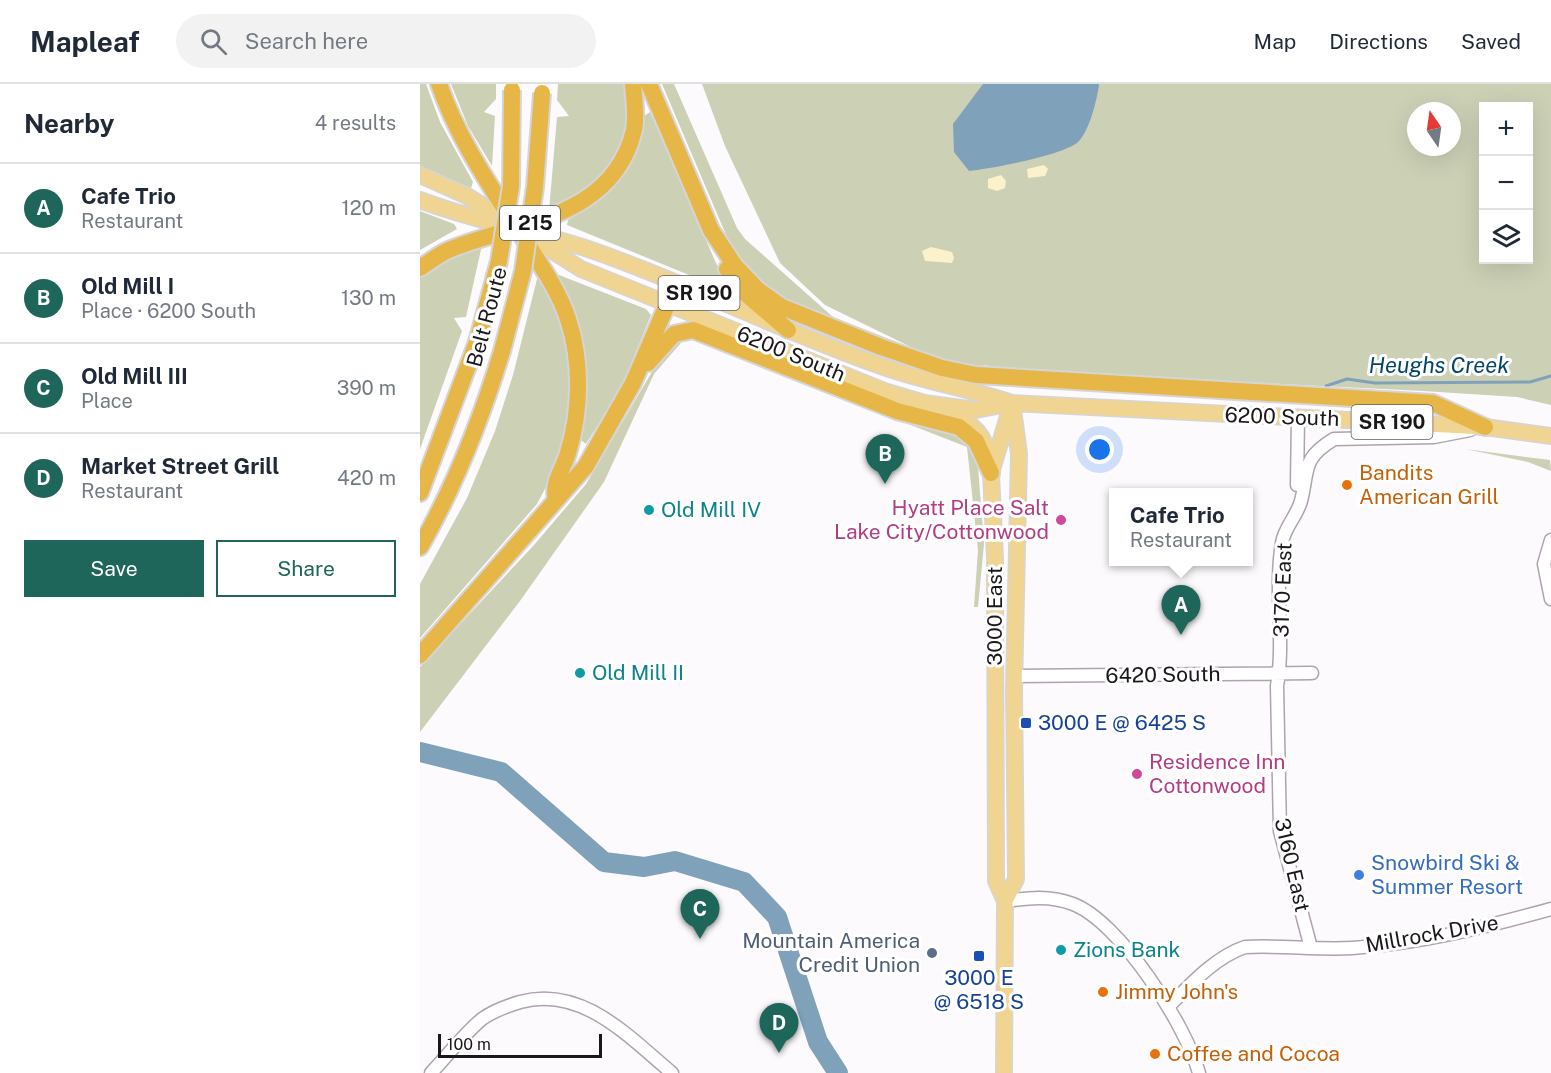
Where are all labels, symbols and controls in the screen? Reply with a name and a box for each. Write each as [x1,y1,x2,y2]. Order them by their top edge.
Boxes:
search box [176,14,596,68]
text: Mapleaf [30,25,140,58]
icon: search [197,25,230,58]
text: Search here [245,28,368,54]
text: Map [1254,29,1296,54]
text: Directions [1329,29,1428,54]
text: Saved [1461,29,1521,54]
north arrow [1407,102,1461,156]
map controls [1479,102,1533,264]
button: + [1479,102,1533,156]
text: Nearby [24,108,114,139]
text: 4 results [315,111,396,135]
button: − [1479,156,1533,210]
text: Cafe Trio [81,183,176,209]
text: A [36,196,51,220]
text: 120 m [342,196,396,220]
road number: I 215 [500,206,560,240]
text: Restaurant [81,209,183,233]
button: layers [1479,210,1533,264]
street label: Belt Route [461,264,512,370]
text: Old Mill I [81,273,174,299]
road number: SR 190 [658,276,740,310]
text: B [37,286,50,310]
text: 130 m [341,286,396,310]
text: Place · 6200 South [81,299,256,323]
street label: 6200 South [733,320,849,387]
water label: Heughs Creek [1369,352,1509,378]
text: Old Mill III [81,363,188,389]
text: C [36,376,51,400]
text: 390 m [337,376,396,400]
text: Place [81,389,133,413]
street label: 6200 South [1224,402,1340,431]
road number: SR 190 [1352,405,1432,439]
pin: B [866,434,904,484]
your location [1085,435,1114,464]
text: Market Street Grill [81,453,279,479]
place label: Bandits American Grill [1359,460,1499,509]
text: D [36,466,51,490]
text: 420 m [337,466,396,490]
marker: Bandits American Grill [1340,478,1354,492]
text: Restaurant [81,479,183,503]
popup [1109,488,1253,566]
place label: Hyatt Place Salt Lake City/Cottonwood [834,495,1049,544]
place label: Old Mill IV [661,497,761,522]
text: Cafe Trio [1130,502,1225,528]
marker: Old Mill IV [642,503,656,517]
marker: Hyatt Place Salt Lake City/Cottonwood [1054,513,1068,527]
text: Restaurant [1130,528,1232,552]
button: Save [24,540,204,597]
button: Share [216,540,396,597]
street label: 3170 East [1268,542,1297,638]
street label: 3000 East [982,566,1007,666]
pin: A [1162,586,1200,635]
place label: Old Mill II [592,660,684,685]
street label: 6420 South [1105,661,1221,688]
marker: Old Mill II [573,666,587,680]
place label: 3000 E @ 6425 S [1038,710,1206,735]
marker: 3000 E @ 6425 S [1019,716,1033,730]
place label: Residence Inn Cottonwood [1149,749,1285,798]
marker: Residence Inn Cottonwood [1130,767,1144,781]
street label: 3160 East [1270,815,1315,914]
place label: Snowbird Ski & Summer Resort [1371,850,1523,899]
marker: Snowbird Ski & Summer Resort [1352,868,1366,882]
pin: C [680,890,720,939]
street label: Millrock Drive [1363,910,1500,958]
place label: Mountain America Credit Union [742,928,920,977]
place label: Zions Bank [1073,937,1181,962]
marker: Zions Bank [1054,943,1068,957]
marker: Mountain America Credit Union [925,946,939,960]
marker: 3000 E @ 6518 S [972,949,986,963]
place label: 3000 E @ 6518 S [934,965,1024,1014]
place label: Jimmy John's [1115,979,1238,1004]
marker: Jimmy John's [1096,985,1110,999]
pin: D [760,1004,798,1053]
scale bar [438,1031,602,1058]
text: 100 m [447,1035,491,1054]
place label: Coffee and Cocoa [1167,1041,1340,1066]
marker: Coffee and Cocoa [1148,1047,1162,1061]

